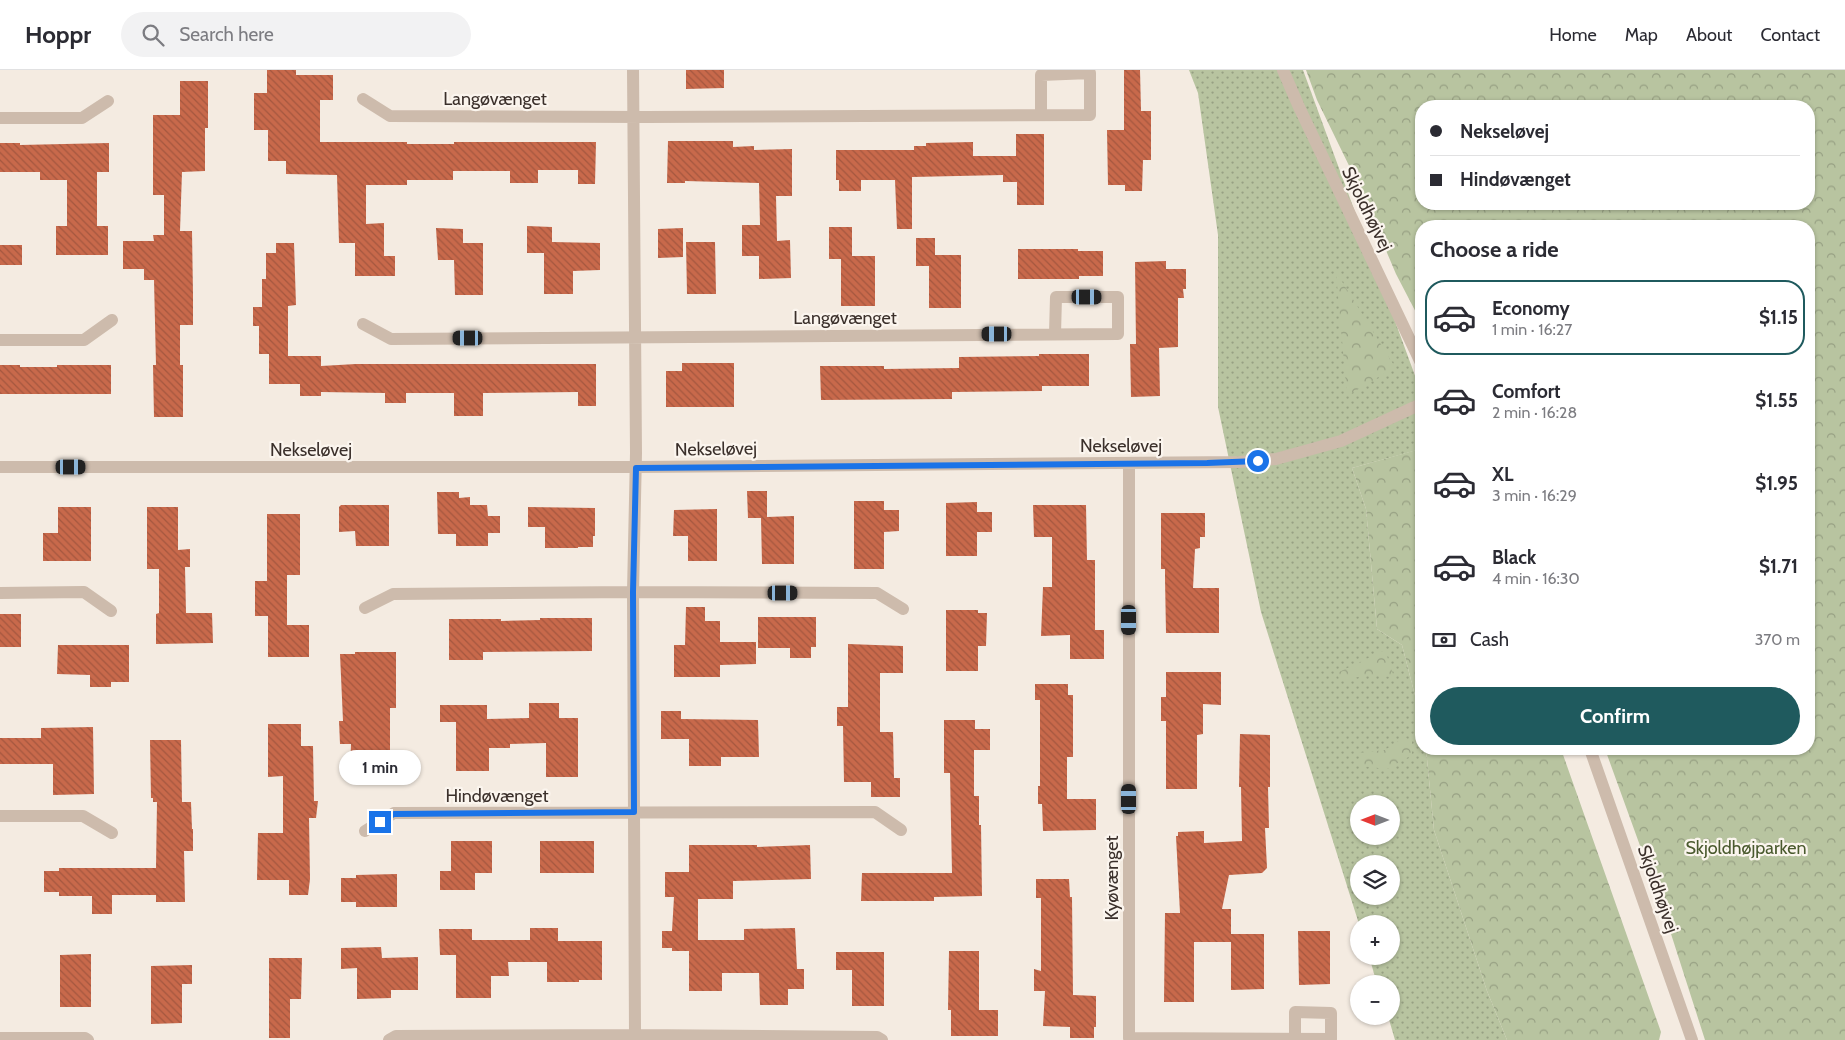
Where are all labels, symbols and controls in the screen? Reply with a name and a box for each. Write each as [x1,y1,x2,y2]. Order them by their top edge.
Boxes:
search box [121,12,471,57]
text: Hoppr [25,20,91,49]
icon: search [139,21,167,49]
text: Search here [179,23,274,46]
text: Home [1549,24,1597,46]
text: Map [1625,24,1658,46]
text: About [1686,24,1732,46]
text: Contact [1760,24,1820,46]
street label: Langøvænget [443,88,547,110]
text: Nekseløvej [1460,120,1549,143]
street label: Skjoldhøjvej [1337,163,1397,255]
text: Hindøvænget [1460,168,1571,191]
text: Choose a ride [1430,236,1559,263]
car [1072,290,1102,305]
icon: car [1432,295,1477,340]
text: Economy [1492,297,1570,320]
text: $1.15 [1759,306,1798,329]
street label: Langøvænget [793,307,897,329]
text: 1 min · 16:27 [1492,320,1572,339]
car [982,327,1012,342]
car [453,331,483,346]
icon: car [1432,378,1477,423]
text: Comfort [1492,380,1561,403]
text: $1.55 [1755,389,1798,412]
text: 2 min · 16:28 [1492,403,1577,422]
street label: Nekseløvej [1080,435,1162,457]
street label: Nekseløvej [675,437,757,461]
street label: Nekseløvej [270,439,352,461]
route start [1247,450,1269,472]
car [56,460,86,475]
icon: car [1432,461,1477,506]
text: XL [1492,463,1513,486]
text: $1.95 [1755,472,1798,495]
text: 3 min · 16:29 [1492,486,1577,505]
icon: car [1432,544,1477,589]
text: Black [1492,546,1536,569]
text: $1.71 [1759,555,1798,578]
text: 4 min · 16:30 [1492,569,1580,588]
car [768,586,798,601]
car [1121,605,1136,635]
icon: cash [1430,626,1458,654]
text: Cash [1470,628,1509,651]
text: 370 m [1755,630,1800,649]
button: Confirm [1430,687,1800,745]
callout: 1 min [339,750,421,784]
text: 1 min [362,758,398,777]
car [1121,784,1136,814]
street label: Hindøvænget [445,785,549,807]
north arrow [1350,795,1400,845]
map controls [1350,795,1400,1025]
route end [369,811,391,833]
street label: Kyøvænget [1101,836,1123,920]
park label: Skjoldhøjparken [1685,837,1807,859]
street label: Skjoldhøjvej [1633,842,1683,936]
button: layers [1350,855,1400,905]
button: + [1350,915,1400,965]
button: − [1350,975,1400,1025]

